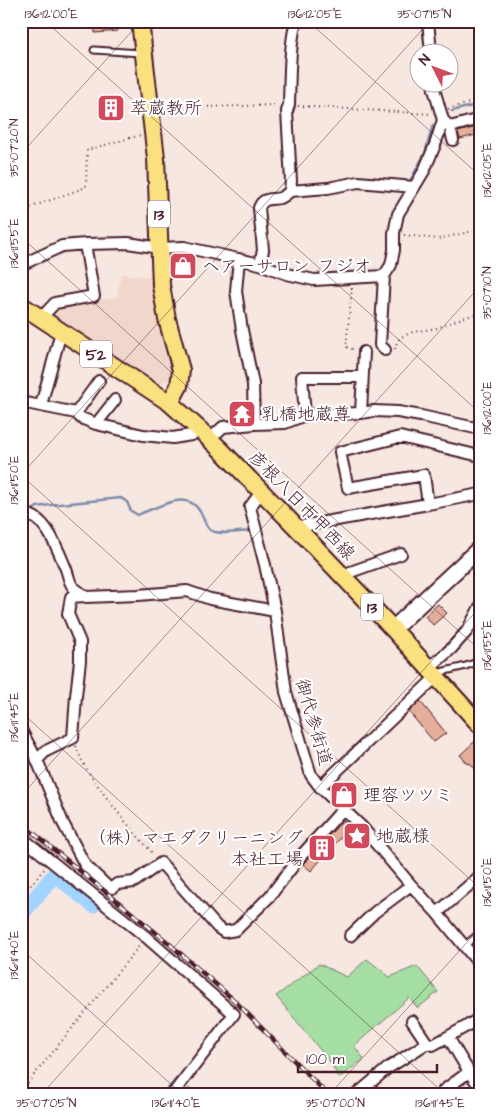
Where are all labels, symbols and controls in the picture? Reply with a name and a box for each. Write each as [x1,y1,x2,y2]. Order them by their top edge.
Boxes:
text: 136°12'00"E [24,6,78,23]
text: 136°12'05"E [288,6,342,23]
text: 35°07'15"N [397,6,452,23]
north arrow [408,42,458,92]
text: N [415,50,436,70]
building icon: 萃蔵教所 [96,93,126,123]
place label: 萃蔵教所 [130,96,202,121]
text: 35°07'20"N [6,118,23,177]
text: 136°12'05"E [479,143,496,197]
road number: 13 [148,200,170,228]
text: 136°11'55"E [6,218,23,268]
shop icon: ヘアーサロン フジオ [168,251,198,281]
place label: ヘアーサロン フジオ [202,254,371,279]
text: 35°07'10"N [479,266,496,320]
road number: 52 [80,340,112,368]
text: 136°12'00"E [479,381,496,435]
temple icon: 乳橋地蔵尊 [227,399,257,429]
place label: 乳橋地蔵尊 [261,402,351,427]
street label: 彦根八日市甲西線 [243,445,361,566]
text: 136°11'50"E [6,456,23,504]
road number: 13 [361,594,383,620]
text: 136°11'55"E [479,620,496,670]
street label: 御代参街道 [289,675,338,769]
text: 136°11'45"E [6,692,23,742]
shop icon: 理容ツツミ [329,780,359,810]
place label: 理容ツツミ [363,783,453,808]
place icon: 地蔵様 [342,821,372,851]
place label: 地蔵様 [376,824,430,849]
place label: （株）マエダクリーニング 本社工場 [88,826,303,872]
building icon: （株）マエダクリーニング 本社工場 [307,833,337,863]
text: 136°11'50"E [479,858,496,906]
text: 136°11'40"E [6,931,23,979]
scale bar [298,1041,437,1073]
text: 100 m [306,1049,345,1070]
text: 35°07'05"N [16,1095,77,1112]
text: 136°11'40"E [152,1095,200,1112]
text: 35°07'00"N [305,1095,365,1112]
text: 136°11'45"E [415,1095,465,1112]

